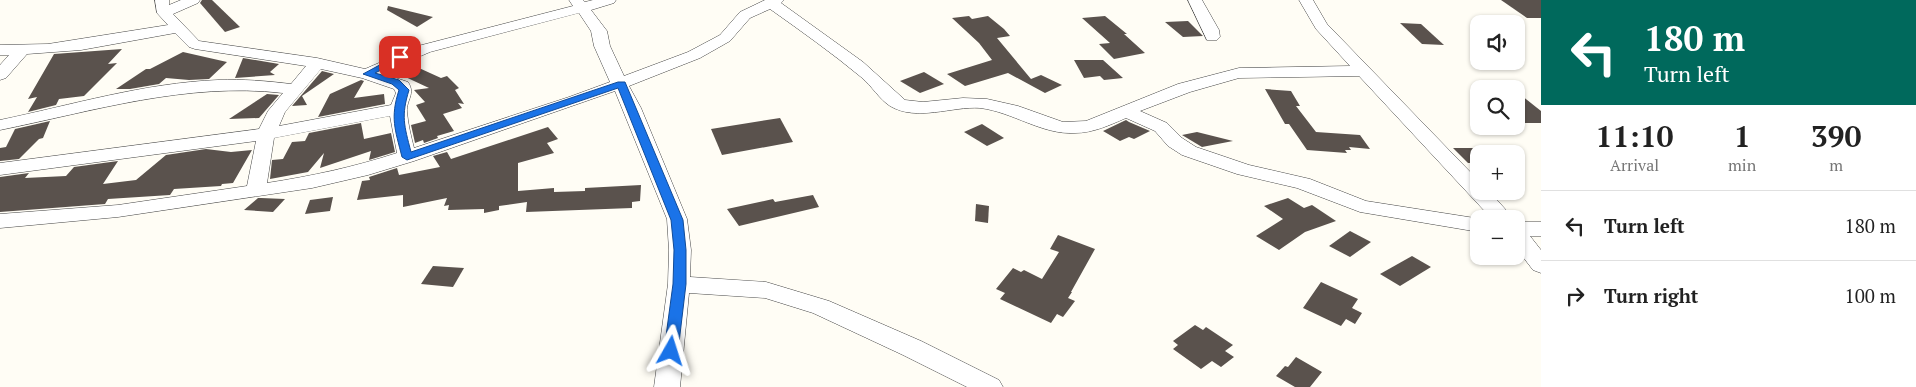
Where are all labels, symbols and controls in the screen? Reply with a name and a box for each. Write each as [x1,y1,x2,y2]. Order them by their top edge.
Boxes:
map controls [1470,15,1525,265]
button: sound [1470,15,1525,70]
text: 180 m [1644,15,1745,61]
icon: left [1561,20,1626,85]
pin [379,36,421,78]
icon: arrive [386,43,414,71]
text: Turn left [1644,59,1730,88]
button: search [1470,80,1525,135]
text: 11:10 [1595,116,1674,156]
text: 1 [1734,116,1751,156]
text: 390 [1811,116,1862,156]
button: + [1470,145,1525,200]
text: Arrival [1610,154,1659,176]
text: min [1728,154,1756,176]
text: m [1829,154,1843,176]
button: − [1470,210,1525,265]
icon: left [1561,212,1589,240]
text: Turn left [1604,213,1685,238]
text: 180 m [1845,213,1896,238]
icon: right [1561,282,1589,310]
text: Turn right [1604,283,1698,308]
text: 100 m [1845,283,1896,308]
position arrow [644,324,696,376]

